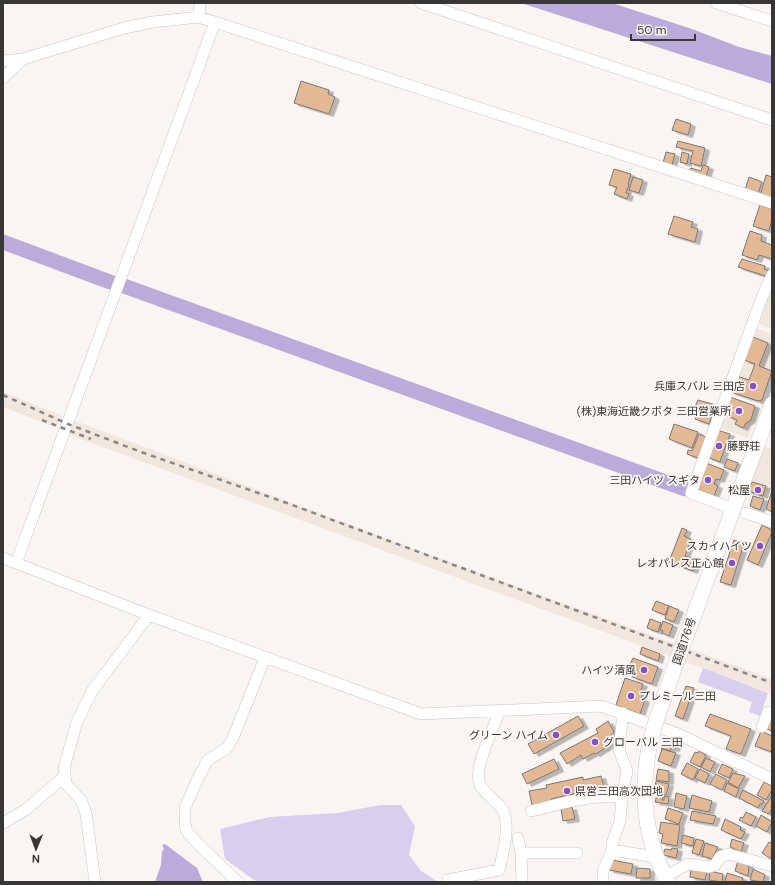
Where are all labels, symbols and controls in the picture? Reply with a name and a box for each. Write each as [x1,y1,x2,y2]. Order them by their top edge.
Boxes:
scale bar [631,16,695,42]
text: 50 m [637,22,666,38]
place label: 兵庫スバル 三田店 [654,379,745,393]
marker: 兵庫スバル 三田店 [748,381,758,391]
place label: (株)東海近畿クボタ 三田営業所 [577,404,732,418]
marker: (株)東海近畿クボタ 三田営業所 [734,406,744,416]
place label: 藤野荘 [727,439,760,453]
marker: 藤野荘 [714,441,724,451]
place label: 三田ハイツ スギタ [609,473,700,487]
marker: 三田ハイツ スギタ [703,475,713,485]
place label: 松屋 [728,483,750,497]
marker: 松屋 [753,485,763,495]
place label: スカイハイツ [686,539,752,553]
marker: スカイハイツ [755,541,765,551]
place label: レオパレス正心館 [636,556,724,570]
marker: レオパレス正心館 [727,558,737,568]
street label: 国道176号 [669,616,699,666]
place label: ハイツ清風 [581,663,636,677]
marker: ハイツ清風 [639,665,649,675]
place label: プレミール三田 [639,689,716,703]
marker: プレミール三田 [626,691,636,701]
place label: グリーン ハイム [469,728,548,742]
marker: グリーン ハイム [551,730,561,740]
place label: グローバル 三田 [603,735,683,749]
marker: グローバル 三田 [590,737,600,747]
place label: 県営三田高次団地 [575,784,663,798]
marker: 県営三田高次団地 [562,786,572,796]
north arrow [16,829,56,869]
text: N [32,852,40,866]

